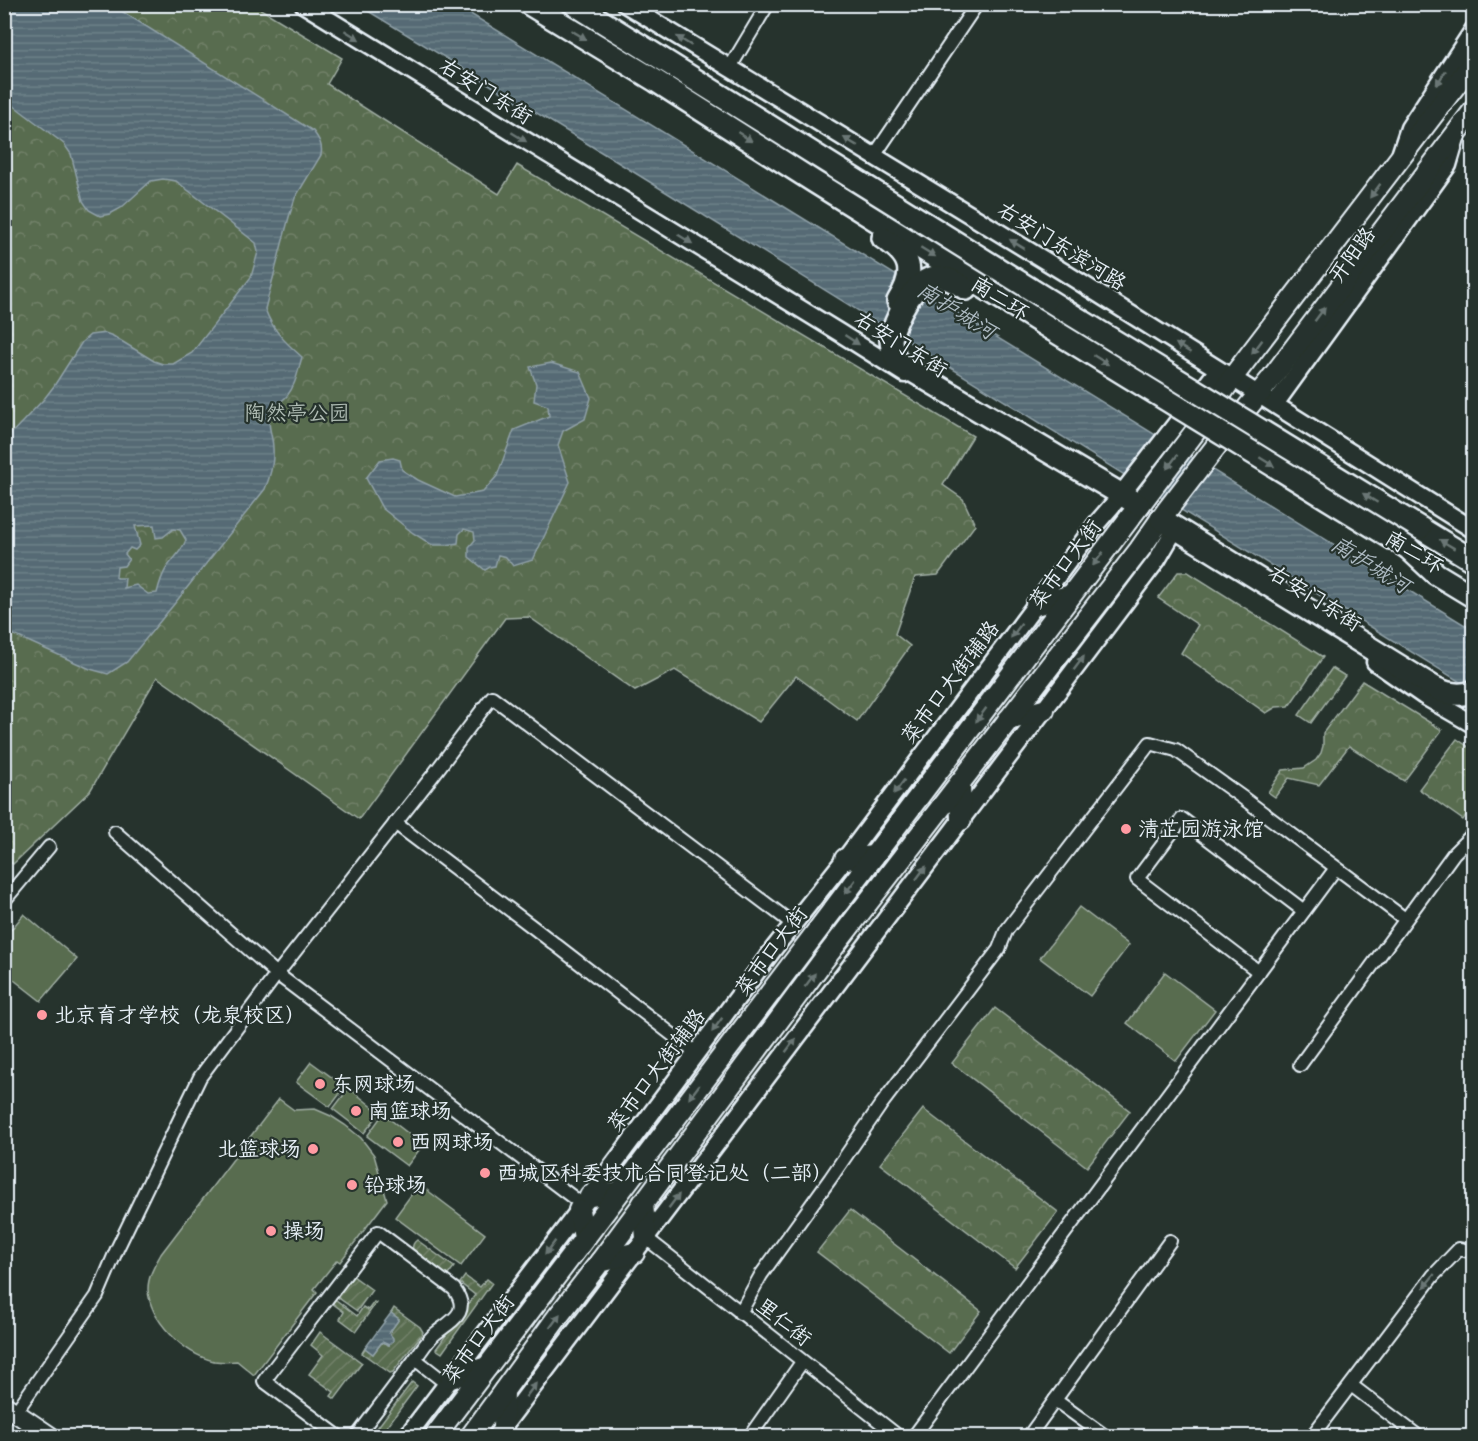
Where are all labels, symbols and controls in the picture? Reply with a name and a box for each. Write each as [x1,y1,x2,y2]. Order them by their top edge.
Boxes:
one-way arrow [571,29,587,40]
one-way arrow [344,30,360,41]
one-way arrow [676,36,692,47]
street label: 右安门东街 [432,52,537,133]
one-way arrow [1436,70,1447,86]
one-way arrow [511,132,527,143]
one-way arrow [737,132,753,143]
one-way arrow [843,137,859,148]
one-way arrow [1369,184,1381,199]
street label: 右安门东滨河路 [991,196,1131,299]
street label: 开阳路 [1323,222,1384,290]
one-way arrow [677,233,693,244]
one-way arrow [1009,239,1026,250]
one-way arrow [920,247,936,258]
street label: 南二环 [964,270,1034,329]
water label: 南护城河 [910,276,1004,351]
street label: 右安门东街 [847,305,952,386]
one-way arrow [1313,307,1325,322]
one-way arrow [843,334,859,346]
one-way arrow [1251,339,1264,355]
one-way arrow [1174,342,1191,353]
one-way arrow [1093,354,1109,365]
park label: 陶然亭公园 [245,400,350,430]
one-way arrow [1165,454,1178,470]
one-way arrow [1259,457,1275,468]
one-way arrow [1362,492,1378,503]
street label: 菜市口大街 [1023,514,1110,616]
street label: 南二环 [1378,525,1448,583]
water label: 南护城河 [1324,530,1418,605]
one-way arrow [1439,539,1455,550]
one-way arrow [1093,552,1105,567]
street label: 右安门东街 [1261,559,1366,640]
street label: 菜市口大街辅路 [895,615,1008,751]
one-way arrow [1011,623,1023,638]
one-way arrow [1073,656,1085,672]
one-way arrow [975,707,987,722]
one-way arrow [894,779,906,794]
place label: 清芷园游泳馆 [1138,816,1264,846]
marker: 清芷园游泳馆 [1119,822,1133,836]
one-way arrow [915,865,927,880]
one-way arrow [844,879,857,895]
street label: 菜市口大街 [729,901,816,1003]
one-way arrow [803,972,815,987]
place label: 北京育才学校（龙泉校区） [54,1002,306,1032]
street label: 菜市口大街辅路 [601,1003,714,1139]
marker: 北京育才学校（龙泉校区） [35,1008,49,1022]
one-way arrow [712,1018,724,1033]
one-way arrow [785,1038,797,1053]
place label: 东网球场 [332,1071,416,1101]
marker: 东网球场 [313,1077,327,1091]
one-way arrow [689,1085,701,1100]
place label: 南篮球场 [368,1098,452,1128]
marker: 南篮球场 [349,1104,363,1118]
place label: 西网球场 [410,1129,494,1159]
marker: 西网球场 [391,1135,405,1149]
place label: 北篮球场 [217,1136,301,1166]
marker: 北篮球场 [306,1142,320,1156]
place label: 西城区科委技术合同登记处（二部） [497,1160,833,1190]
marker: 西城区科委技术合同登记处（二部） [478,1166,492,1180]
place label: 铅球场 [364,1172,427,1202]
marker: 铅球场 [345,1178,359,1192]
one-way arrow [668,1193,680,1209]
place label: 操场 [283,1218,325,1248]
marker: 操场 [264,1224,278,1238]
one-way arrow [544,1241,556,1256]
one-way arrow [1423,1273,1436,1289]
street label: 菜市口大街 [436,1289,523,1391]
street label: 里仁街 [749,1292,817,1355]
one-way arrow [549,1314,561,1330]
one-way arrow [525,1382,537,1398]

